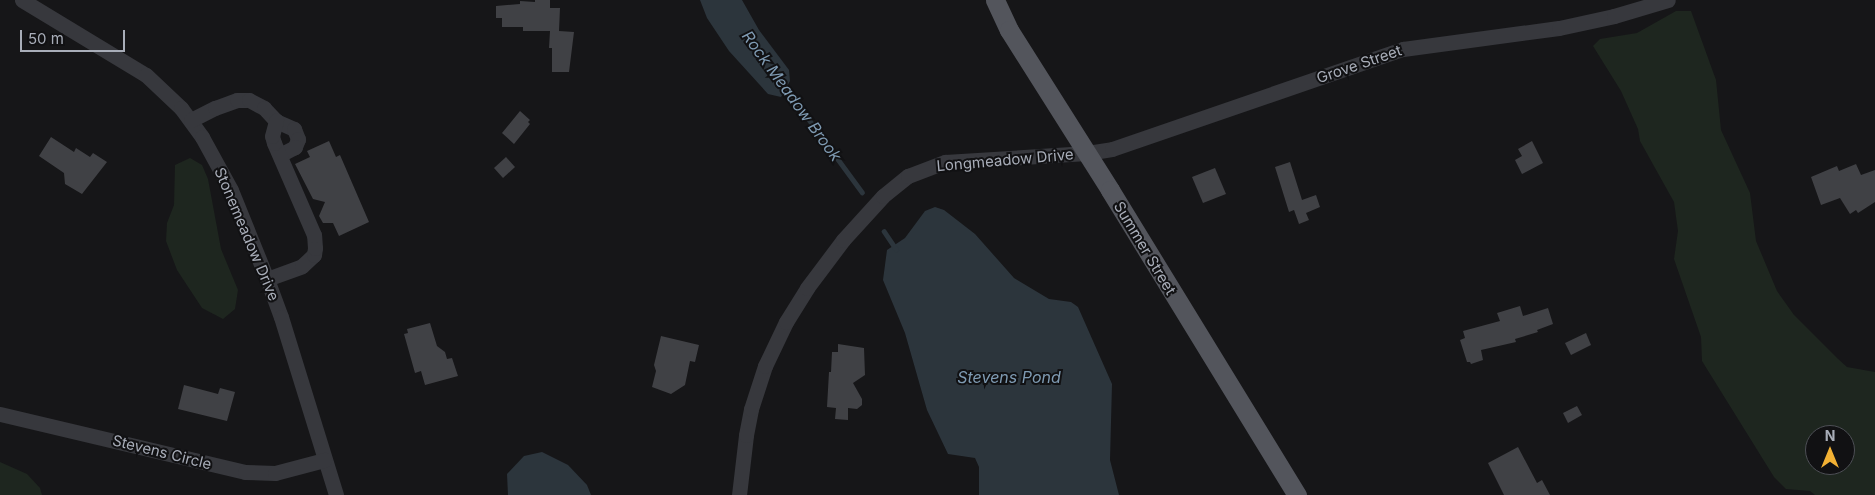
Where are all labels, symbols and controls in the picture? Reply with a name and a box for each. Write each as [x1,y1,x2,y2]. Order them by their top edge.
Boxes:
scale bar [22,20,128,52]
water label: Rock Meadow Brook [738,27,846,165]
text: 50 m [28,29,64,48]
street label: Grove Street [1314,41,1404,87]
street label: Longmeadow Drive [936,145,1074,175]
street label: Stonemeadow Drive [211,165,283,303]
street label: Summer Street [1110,198,1180,298]
water label: Stevens Pond [957,367,1061,387]
north arrow [1805,425,1855,475]
text: N [1825,427,1835,444]
street label: Stevens Circle [111,431,213,473]

